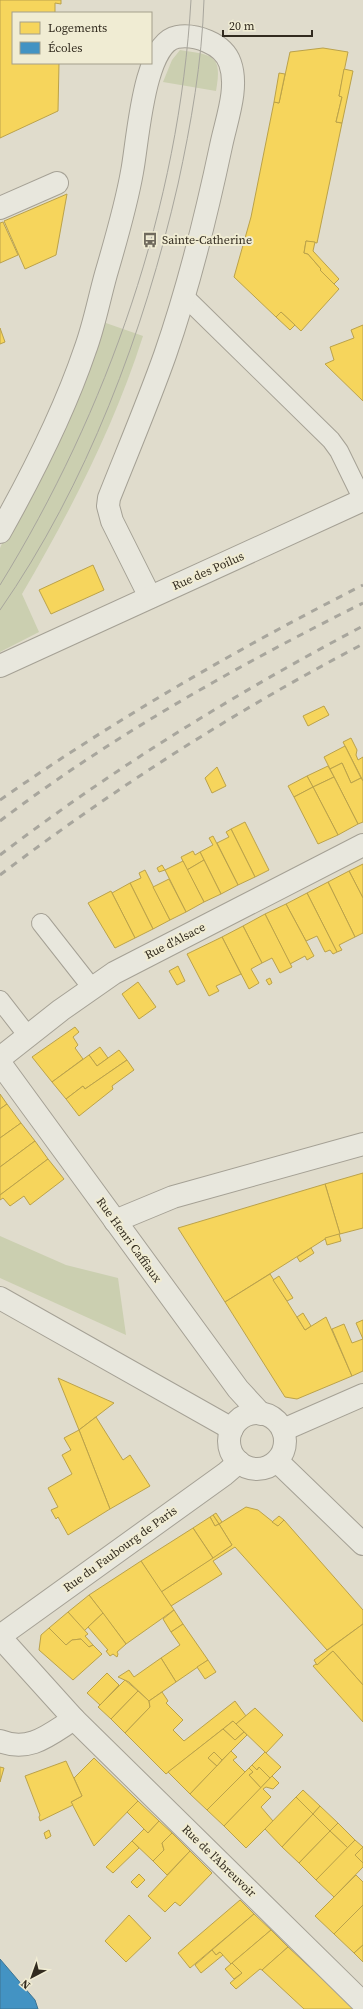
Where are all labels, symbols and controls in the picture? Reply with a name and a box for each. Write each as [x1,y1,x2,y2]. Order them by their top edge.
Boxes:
legend [12,12,152,64]
scale bar [223,12,312,38]
text: 20 m [229,18,255,34]
text: Logements [48,20,107,36]
text: Écoles [48,40,82,56]
bus stop icon: Sainte-Catherine [141,231,159,249]
place label: Sainte-Catherine [162,232,252,248]
street label: Rue des Poilus [170,548,246,594]
street label: Rue d'Alsace [142,919,208,963]
street label: Rue Henri Caffiaux [93,1194,166,1286]
street label: Rue du Faubourg de Paris [60,1502,180,1596]
street label: Rue de l'Abreuvoir [178,1821,260,1901]
north arrow [12,1957,52,1997]
text: N [18,1976,34,1992]

